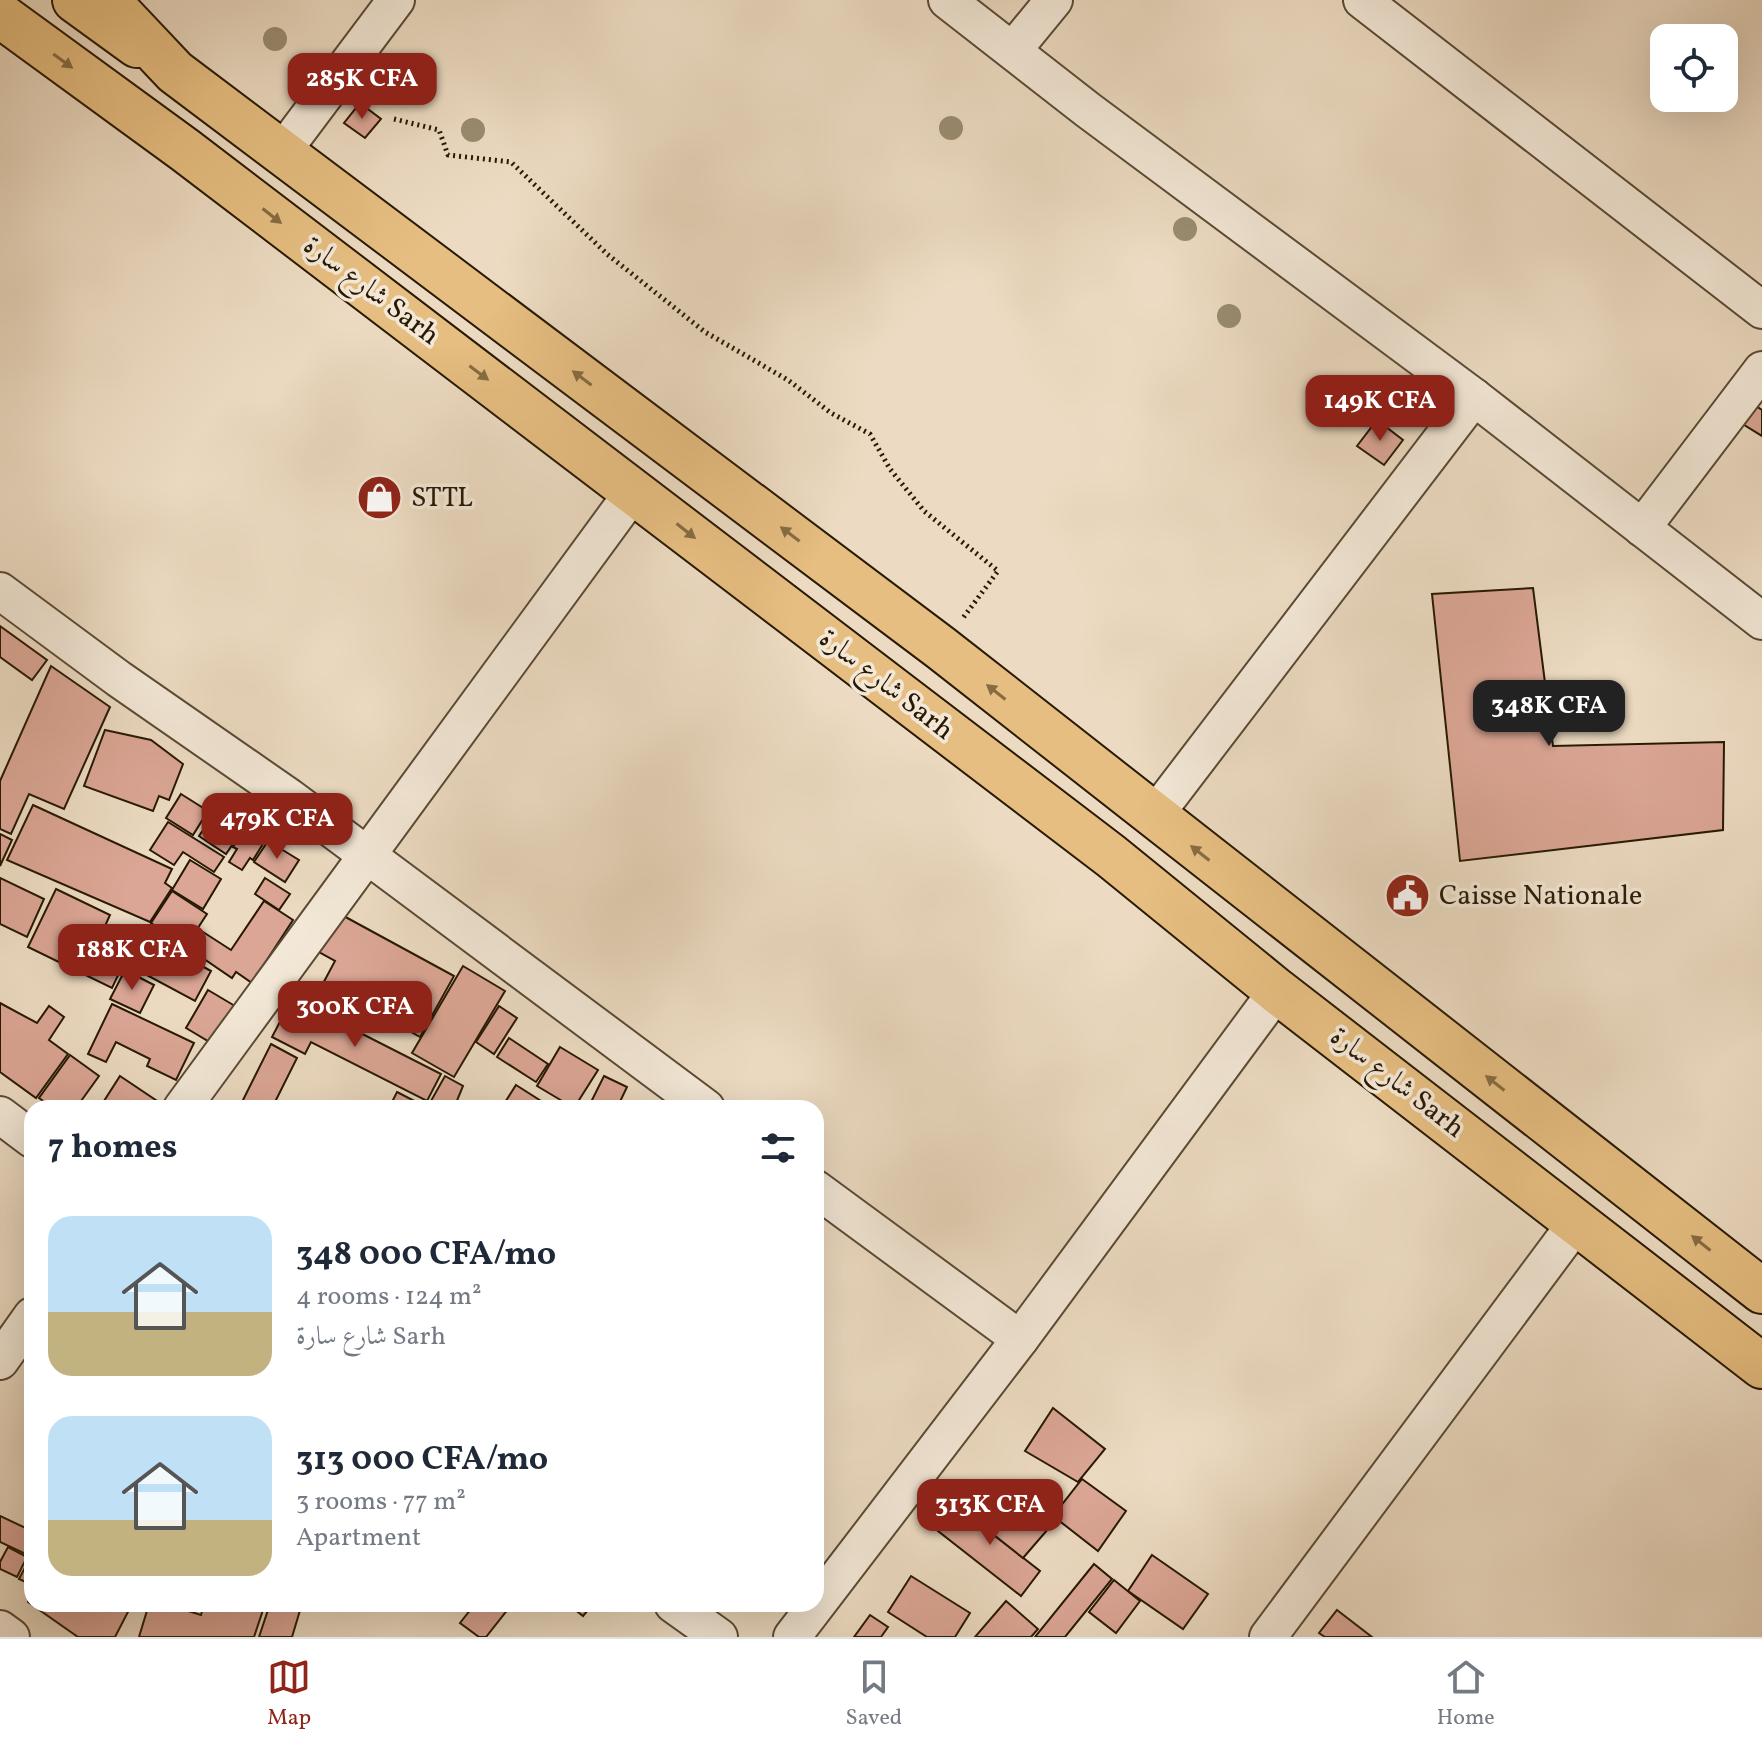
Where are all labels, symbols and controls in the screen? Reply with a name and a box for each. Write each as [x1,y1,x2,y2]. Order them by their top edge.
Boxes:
map controls [1650,24,1738,112]
button: locate [1650,24,1738,112]
one-way arrow [53,53,73,69]
pin: 285K CFA [279,53,445,121]
text: 285K CFA [306,61,418,97]
one-way arrow [262,208,282,224]
street label: شارع سارة Sarh [294,227,447,357]
one-way arrow [469,365,489,381]
one-way arrow [572,370,592,386]
pin: 149K CFA [1297,375,1463,443]
text: 149K CFA [1324,383,1436,419]
shop icon: STTL [356,474,404,522]
place label: STTL [411,479,473,518]
one-way arrow [676,522,696,538]
one-way arrow [779,527,800,542]
street label: شارع سارة Sarh [809,620,962,752]
pin: 348K CFA [1466,680,1632,748]
one-way arrow [986,684,1006,700]
text: 348K CFA [1491,688,1607,724]
pin: 479K CFA [194,793,360,861]
text: 479K CFA [220,801,334,837]
one-way arrow [1190,845,1210,862]
public building icon: Caisse Nationale [1384,872,1432,920]
place label: Caisse Nationale [1439,877,1642,916]
pin: 188K CFA [49,924,215,992]
text: 188K CFA [76,932,188,968]
pin: 300K CFA [272,981,438,1049]
text: 300K CFA [296,989,414,1025]
street label: شارع سارة Sarh [1320,1018,1473,1150]
one-way arrow [1485,1075,1505,1092]
text: 7 homes [48,1125,177,1172]
icon: filters [756,1126,800,1170]
text: 348 000 CFA/mo [296,1232,556,1279]
one-way arrow [1690,1235,1711,1251]
icon: home [112,1248,208,1344]
text: 4 rooms · 124 m² [296,1279,482,1315]
text: شارع سارة Sarh [296,1319,446,1355]
text: 313 000 CFA/mo [296,1437,548,1484]
icon: home [112,1448,208,1544]
pin: 313K CFA [907,1479,1073,1547]
text: 3 rooms · 77 m² [296,1484,466,1520]
text: 313K CFA [935,1487,1045,1523]
text: Apartment [296,1520,421,1556]
tab: Map [267,1655,311,1734]
tab: Saved [846,1655,902,1734]
tab: Home [1437,1655,1495,1734]

